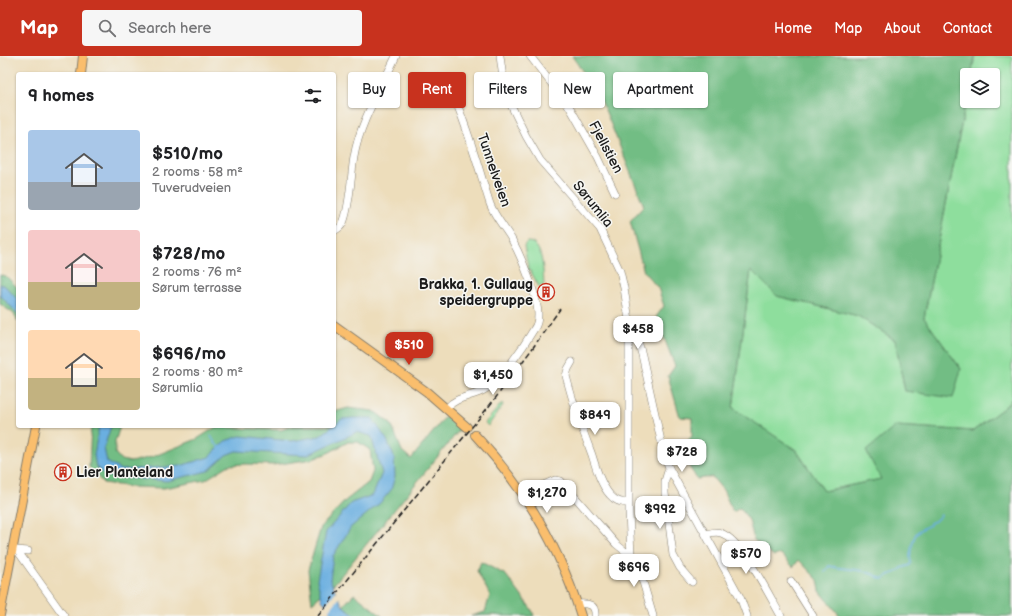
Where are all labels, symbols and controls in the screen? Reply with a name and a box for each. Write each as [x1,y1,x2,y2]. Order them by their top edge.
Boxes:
search box [82,10,362,46]
text: Map [20,17,58,40]
icon: search [96,17,118,39]
text: Search here [128,19,211,38]
text: Home [774,20,812,37]
text: Map [834,20,862,37]
text: About [884,20,921,37]
text: Contact [943,20,992,37]
map controls [960,68,1000,108]
button: layers [960,68,1000,108]
chip: Buy [348,72,400,108]
chip: Rent [408,72,466,108]
chip: Filters [474,72,541,108]
chip: New [549,72,605,108]
chip: Apartment [613,72,708,108]
icon: filters [302,85,324,107]
text: 9 homes [28,86,94,106]
street label: Fjellstien [585,118,627,176]
street label: Tunnelveien [473,131,515,209]
text: $510/mo [152,144,223,164]
icon: home [60,146,108,194]
text: 2 rooms · 58 m² [152,164,243,180]
street label: Sørumlia [569,177,617,231]
text: Tuverudveien [152,180,231,196]
text: $728/mo [152,244,225,264]
icon: home [60,246,108,294]
text: 2 rooms · 76 m² [152,264,242,280]
place label: Brakka, 1. Gullaug speidergruppe [419,276,533,309]
text: Sørum terrasse [152,280,242,296]
building icon: Brakka, 1. Gullaug speidergruppe [536,282,556,302]
pin: $458 [614,316,662,350]
text: $458 [622,321,654,337]
pin: $510 [385,332,433,366]
text: $510 [394,337,424,353]
text: $696/mo [152,344,226,364]
icon: home [60,346,108,394]
pin: $1,450 [460,362,526,396]
text: 2 rooms · 80 m² [152,364,243,380]
text: $1,450 [473,367,513,383]
text: Sørumlia [152,380,203,396]
pin: $849 [571,402,619,436]
text: $849 [579,407,611,423]
pin: $728 [658,439,706,473]
text: $728 [666,444,698,460]
building icon: Lier Planteland [53,462,73,482]
place label: Lier Planteland [76,464,173,481]
pin: $1,270 [514,480,580,514]
text: $1,270 [527,485,567,501]
pin: $992 [636,496,684,530]
text: $992 [644,501,676,517]
pin: $570 [722,541,770,575]
text: $570 [730,546,762,562]
pin: $696 [610,554,658,588]
text: $696 [618,559,650,575]

